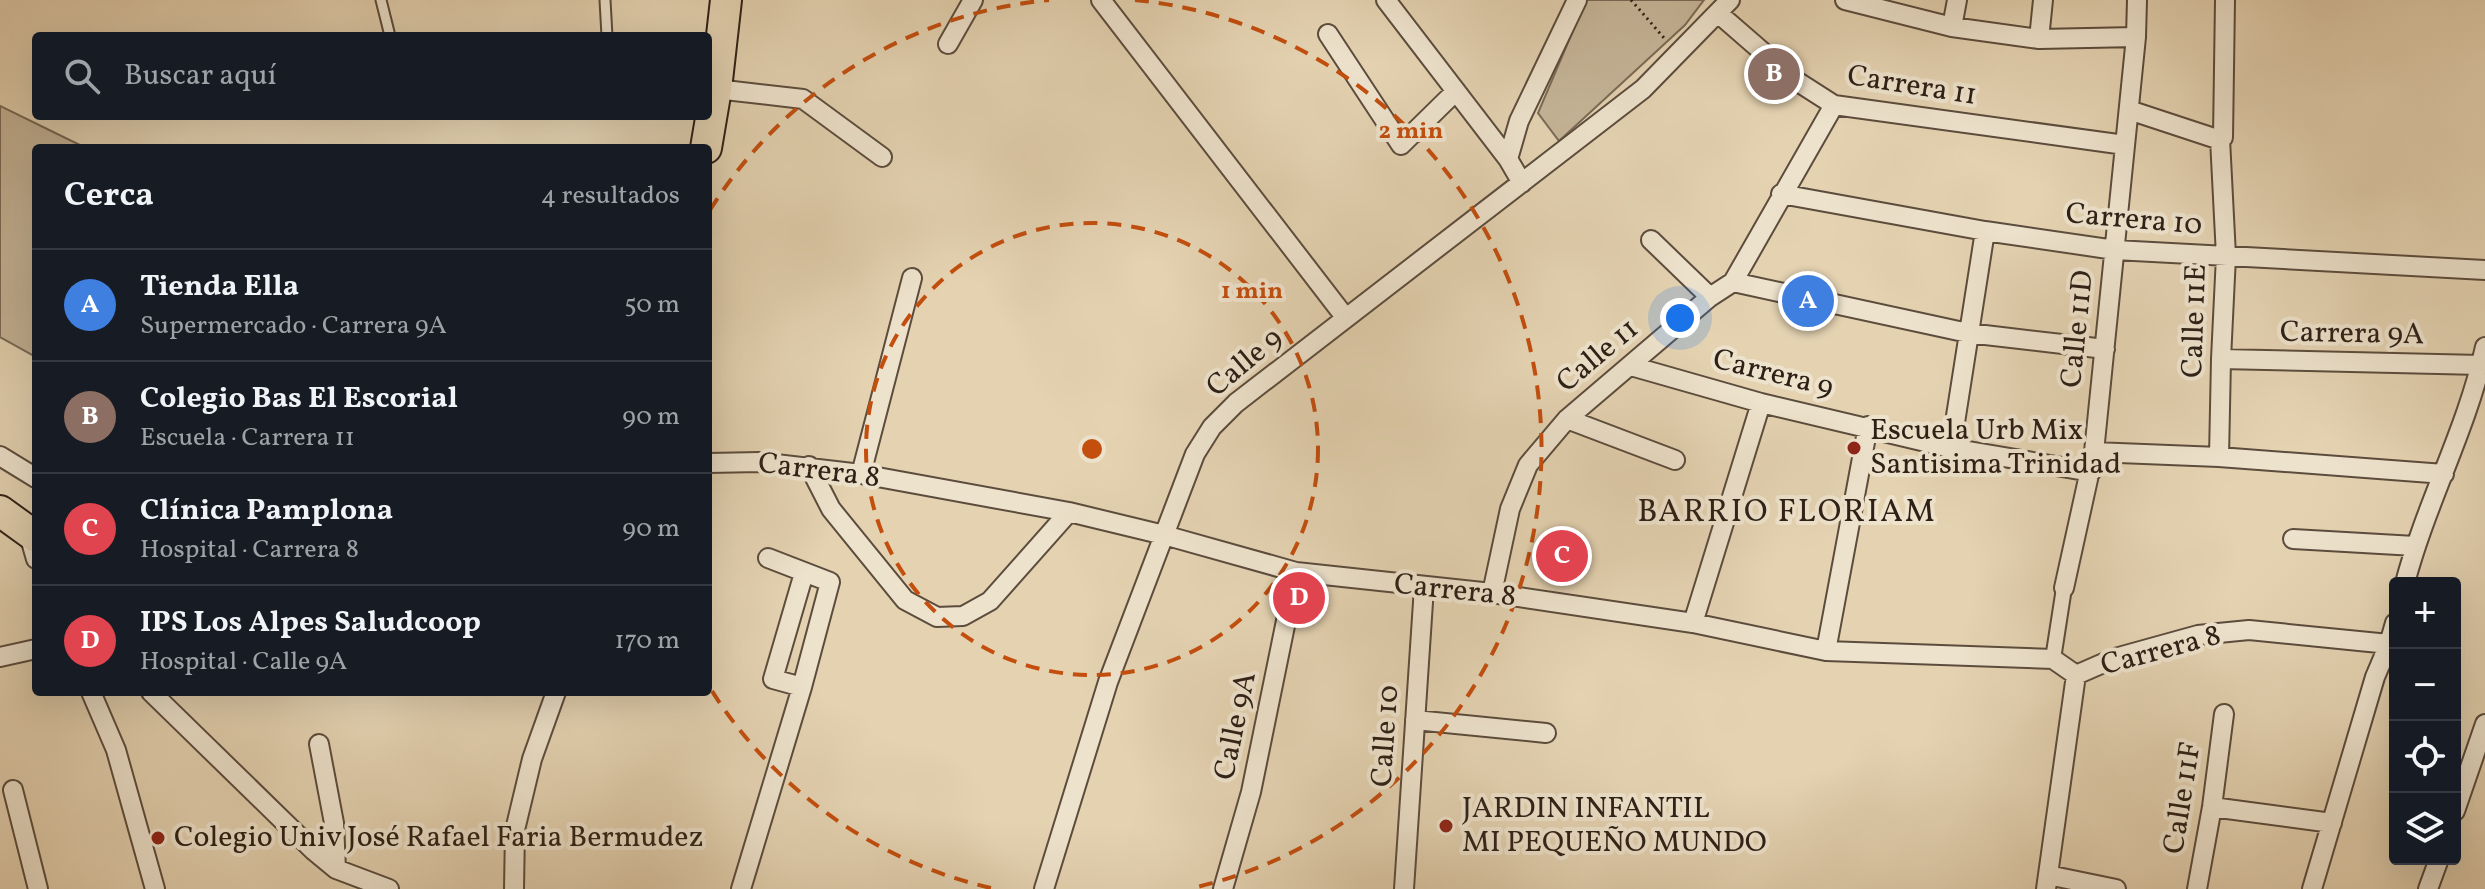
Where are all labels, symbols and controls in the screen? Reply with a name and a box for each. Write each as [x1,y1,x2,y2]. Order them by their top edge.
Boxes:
search box [32,32,712,120]
pin: B [1748,44,1800,104]
icon: search [60,54,104,98]
text: Buscar aquí [124,55,277,97]
street label: Carrera 11 [1844,55,1980,117]
text: 2 min [1379,115,1444,149]
text: Cerca [64,173,154,220]
text: 4 resultados [541,178,680,214]
street label: Carrera 10 [2064,193,2204,247]
street label: Calle 11E [2172,263,2218,379]
text: Tienda Ella [140,266,299,308]
street label: Calle 11D [2051,268,2105,390]
pin: A [1782,271,1834,331]
text: 1 min [1221,275,1283,309]
text: A [81,287,99,323]
text: 50 m [624,287,680,323]
your location [1660,298,1700,338]
text: Supermercado · Carrera 9A [140,308,447,344]
street label: Calle 11 [1548,309,1648,403]
street label: Carrera 9A [2280,312,2424,356]
street label: Calle 9 [1198,319,1292,407]
street label: Carrera 9 [1708,339,1838,409]
text: Colegio Bas El Escorial [140,378,458,420]
text: B [81,399,99,435]
text: 90 m [622,399,680,435]
place label: Escuela Urb Mix Santisima Trinidad [1870,410,2121,486]
text: Escuela · Carrera 11 [140,420,355,456]
centre of rings [1078,435,1106,463]
marker: Escuela Urb Mix Santisima Trinidad [1845,439,1863,457]
street label: Carrera 8 [756,443,882,499]
text: Clínica Pamplona [140,490,393,532]
district label: BARRIO FLORIAM [1637,491,1937,535]
text: C [82,511,98,547]
text: 90 m [622,511,680,547]
pin: C [1536,526,1588,586]
text: Hospital · Carrera 8 [140,532,359,568]
street label: Carrera 8 [1392,564,1518,618]
pin: D [1273,568,1325,628]
map controls [2389,577,2461,865]
button: + [2389,577,2461,649]
text: IPS Los Alpes Saludcoop [140,602,481,644]
street label: Carrera 8 [2096,615,2226,687]
text: D [80,623,100,659]
text: 170 m [615,623,680,659]
text: Hospital · Calle 9A [140,644,347,680]
button: − [2389,649,2461,721]
street label: Calle 9A [1204,668,1268,784]
street label: Calle 10 [1361,683,1411,789]
button: locate [2389,721,2461,793]
street label: Calle 11F [2153,739,2213,857]
place label: JARDIN INFANTIL MI PEQUEÑO MUNDO [1462,788,1767,864]
button: layers [2389,793,2461,865]
place label: Colegio Univ José Rafael Faria Bermudez [174,817,704,859]
marker: JARDIN INFANTIL MI PEQUEÑO MUNDO [1437,817,1455,835]
marker: Colegio Univ José Rafael Faria Bermudez [149,829,167,847]

